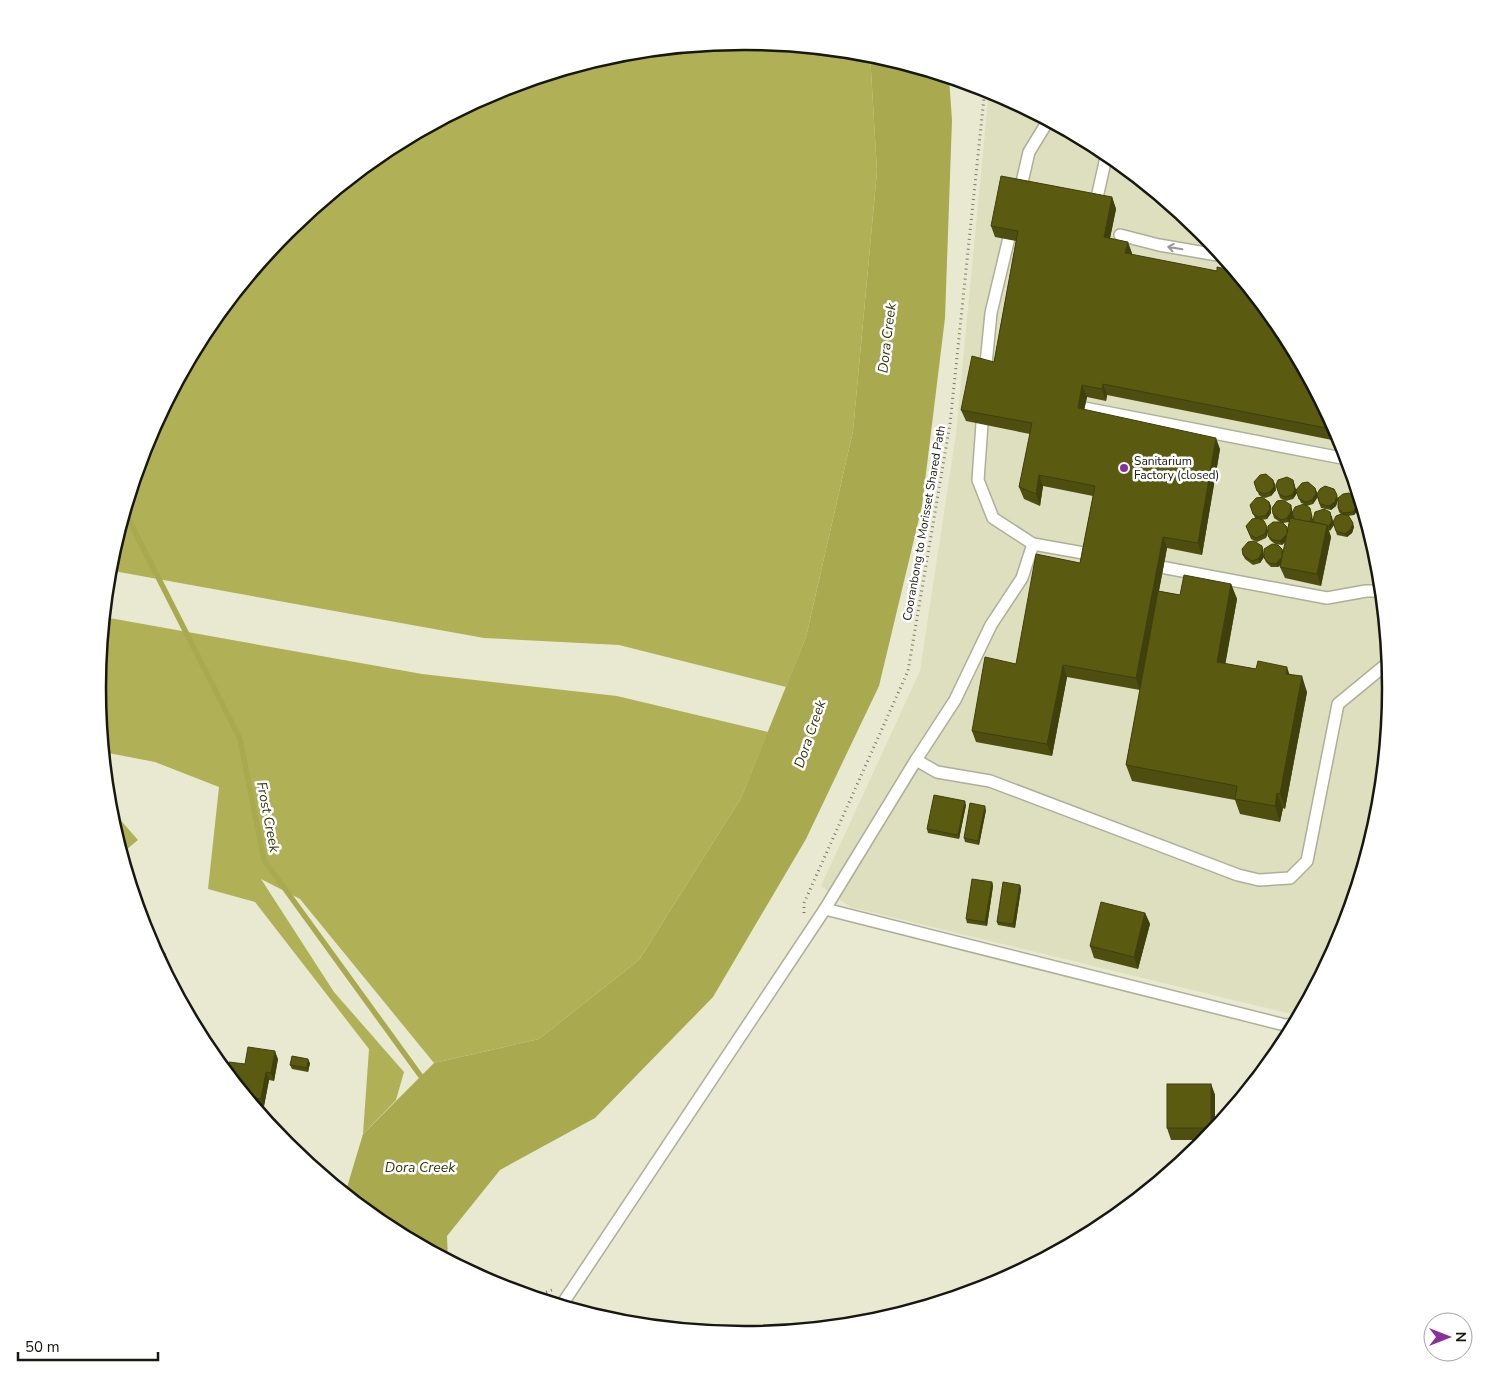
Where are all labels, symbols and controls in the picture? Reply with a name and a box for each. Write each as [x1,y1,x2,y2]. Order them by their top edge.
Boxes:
one-way arrow [1167,242,1183,252]
water label: Dora Creek [873,301,901,374]
street label: Cooranbong to Morisset Shared Path [899,424,949,622]
place label: Sanitarium Factory (closed) [1134,453,1219,483]
marker: Sanitarium Factory (closed) [1118,462,1130,474]
water label: Dora Creek [790,697,831,770]
water label: Frost Creek [252,780,284,855]
water label: Dora Creek [385,1158,456,1177]
north arrow [1423,1312,1473,1362]
scale bar [18,1330,158,1362]
text: N [1451,1332,1470,1342]
text: 50 m [25,1337,60,1357]

